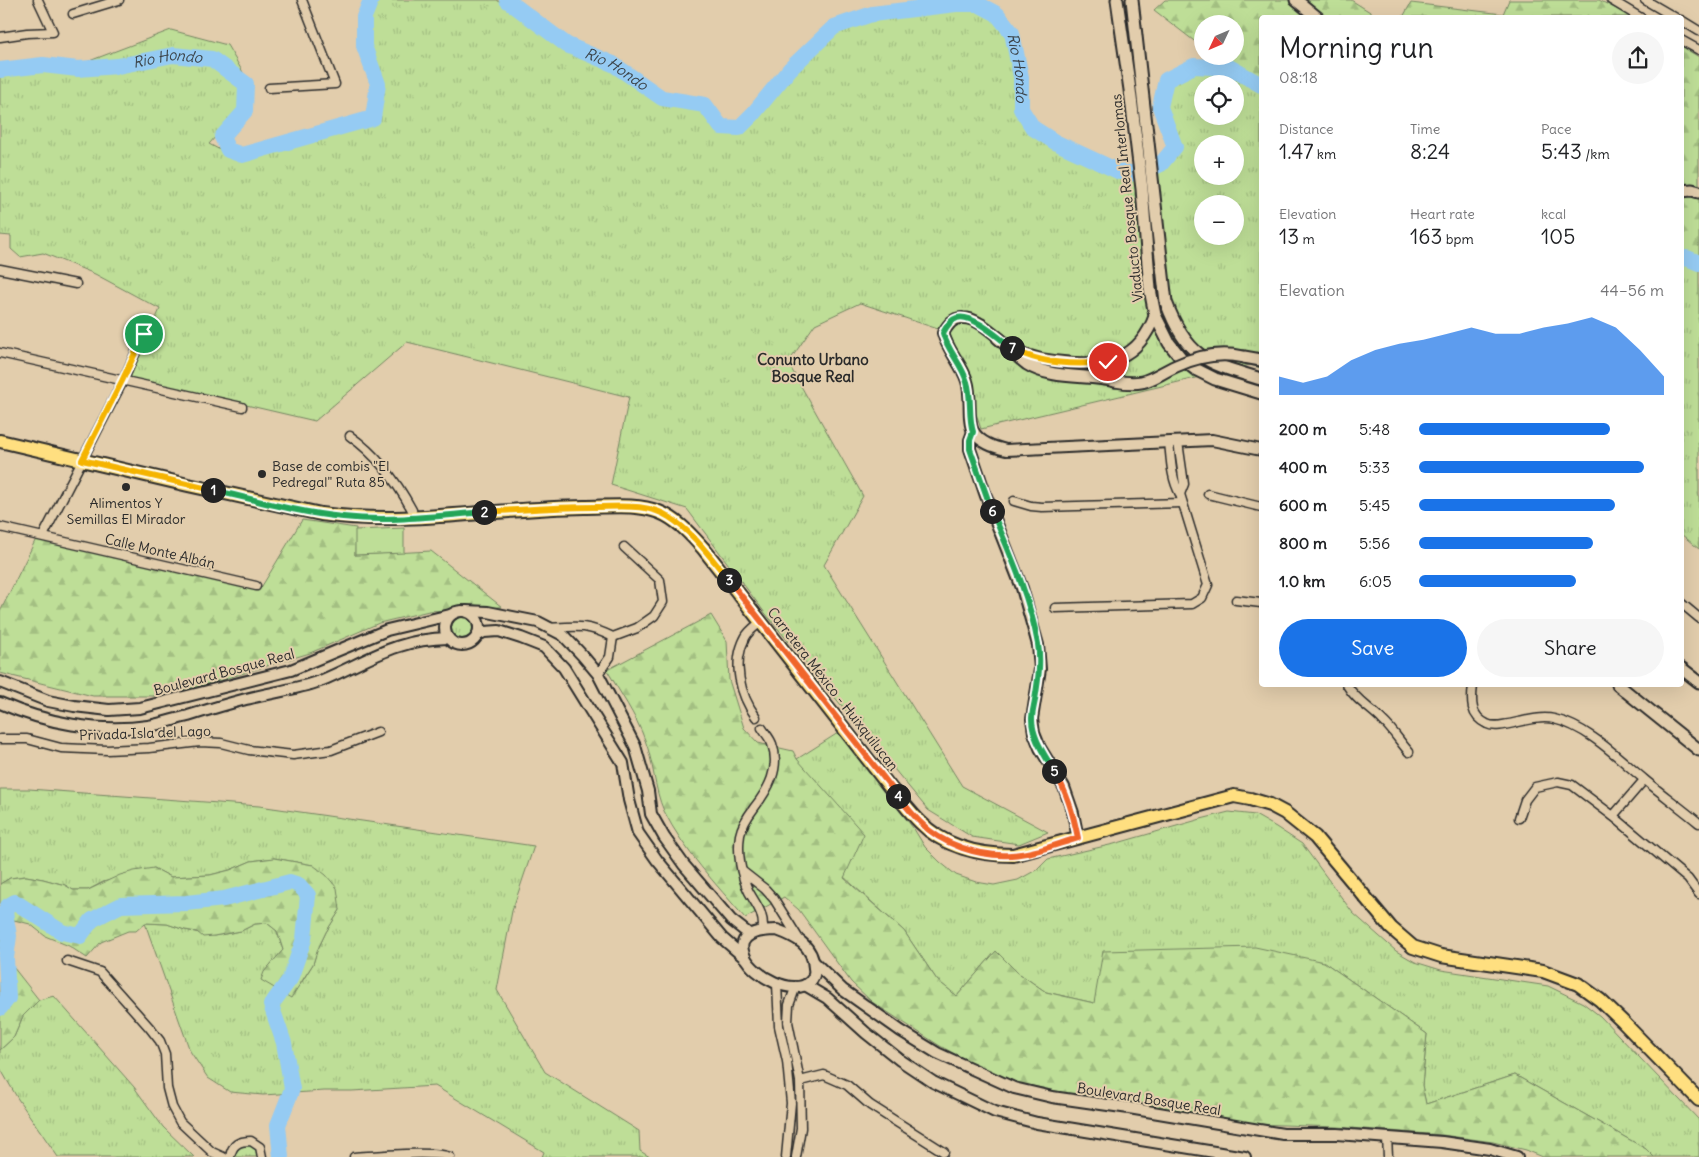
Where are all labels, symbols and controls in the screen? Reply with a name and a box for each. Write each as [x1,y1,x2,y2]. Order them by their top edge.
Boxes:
north arrow [1194,15,1244,65]
map controls [1194,15,1244,245]
text: Morning run [1279,30,1434,66]
water label: Rio Hondo [1003,31,1031,104]
button: share [1612,32,1664,84]
water label: Rio Hondo [582,43,653,95]
water label: Rio Hondo [131,44,205,72]
text: 08:18 [1279,67,1318,87]
button: locate [1194,75,1244,125]
street label: Viaducto Bosque Real Interlomas [1107,93,1147,303]
text: Distance [1279,120,1334,138]
text: Time [1410,120,1440,138]
text: Pace [1541,120,1571,138]
button: + [1194,135,1244,185]
text: 1.47 [1279,138,1314,165]
text: 8:24 [1410,138,1450,165]
text: 5:43 [1541,138,1582,165]
text: km [1314,145,1336,163]
text: /km [1582,145,1610,163]
button: − [1194,195,1244,245]
text: Elevation [1279,205,1336,223]
text: Heart rate [1410,205,1475,223]
text: kcal [1541,205,1566,223]
text: 13 [1279,223,1299,250]
text: 163 [1410,223,1442,250]
text: 105 [1541,223,1575,250]
text: m [1299,230,1315,248]
text: bpm [1442,230,1474,248]
text: Elevation [1279,280,1345,300]
text: 44–56 m [1600,280,1664,300]
pin [123,313,165,355]
icon: arrive [130,320,158,348]
pin: 7 [1000,336,1024,360]
text: 7 [1009,339,1016,357]
pin [1087,341,1129,383]
icon: check [1094,348,1122,376]
district label: Conunto Urbano Bosque Real [757,350,869,387]
text: 200 m [1279,419,1327,439]
text: 5:48 [1359,419,1390,439]
place label: Base de combis "El Pedregal" Ruta 85 [272,457,389,491]
text: 400 m [1279,457,1327,477]
text: 5:33 [1359,457,1390,477]
marker: Base de combis "El Pedregal" Ruta 85 [256,468,268,480]
pin: 1 [200,478,226,502]
marker: Alimentos Y Semillas El Mirador [120,481,132,493]
text: 1 [211,481,216,499]
place label: Alimentos Y Semillas El Mirador [66,494,186,528]
text: 600 m [1279,495,1327,515]
text: 5:45 [1359,495,1390,515]
pin: 6 [980,498,1004,524]
pin: 2 [472,500,496,524]
text: 6 [988,502,997,520]
text: 2 [481,503,488,521]
street label: Calle Monte Albán [103,530,217,572]
text: 800 m [1279,533,1327,553]
text: 5:56 [1359,533,1390,553]
pin: 3 [716,568,742,592]
text: 3 [726,571,733,589]
text: 1.0 km [1279,571,1325,591]
text: 6:05 [1359,571,1392,591]
street label: Carretera México - Huixquilucan [764,604,902,774]
button: Save [1279,619,1467,677]
button: Share [1477,619,1664,677]
street label: Boulevard Bosque Real [152,645,296,699]
street label: Privada Isla del Lago [79,722,211,744]
pin: 5 [1042,758,1066,784]
text: 5 [1050,762,1059,780]
pin: 4 [886,784,910,808]
text: 4 [894,787,903,805]
street label: Boulevard Bosque Real [1076,1079,1222,1119]

